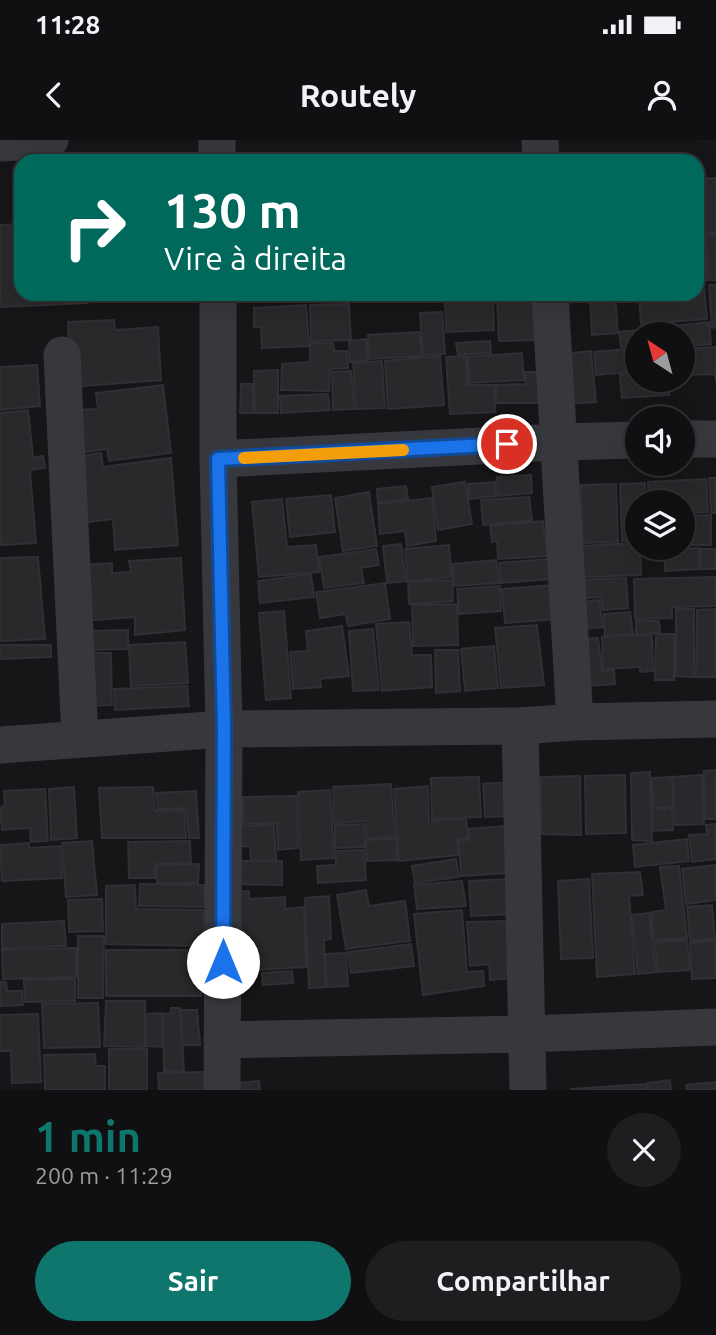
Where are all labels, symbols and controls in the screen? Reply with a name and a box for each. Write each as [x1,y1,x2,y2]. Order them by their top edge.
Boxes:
text: 11:28 [35,10,100,39]
icon: back [35,76,73,114]
icon: person [643,76,681,114]
text: Routely [300,77,416,113]
icon: right [49,182,140,273]
text: 130 m [164,182,301,237]
text: Vire à direita [164,240,347,276]
north arrow [625,322,695,392]
map controls [625,322,695,560]
button: sound [625,406,695,476]
pin [477,414,537,474]
icon: arrive [488,425,526,463]
button: layers [625,490,695,560]
position arrow [186,925,260,999]
text: 1 min [35,1113,141,1160]
button: close [607,1113,681,1187]
text: 200 m · 11:29 [35,1163,173,1188]
button: Sair [35,1241,351,1321]
button: Compartilhar [365,1241,681,1321]

